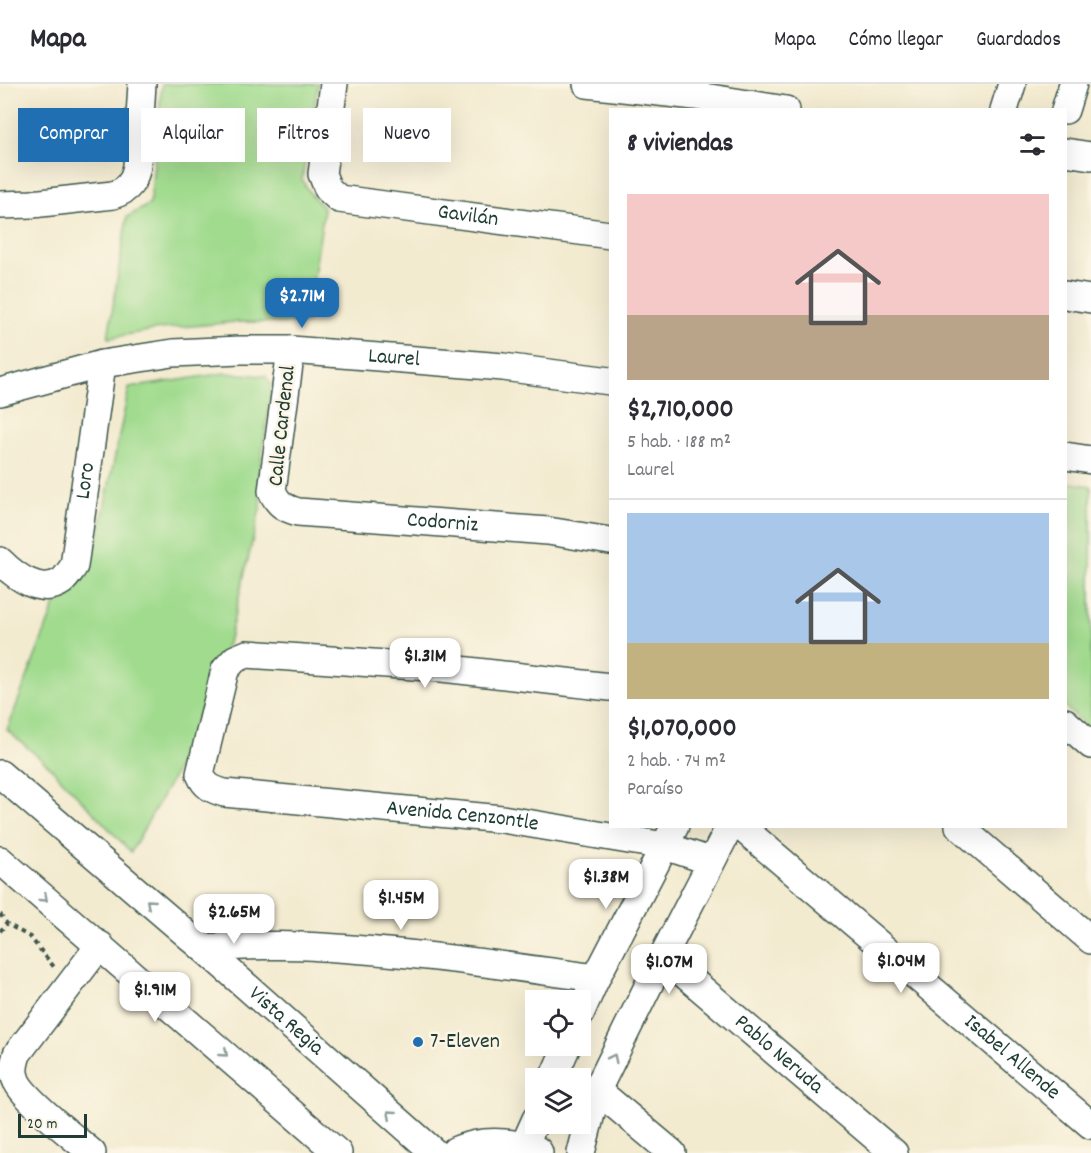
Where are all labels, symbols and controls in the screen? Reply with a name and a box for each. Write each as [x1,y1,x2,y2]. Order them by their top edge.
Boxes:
text: Mapa [30,21,86,61]
text: Mapa [774,26,816,56]
text: Cómo llegar [849,26,943,56]
text: Guardados [976,26,1061,56]
chip: Comprar [18,108,129,162]
chip: Alquilar [141,108,245,162]
chip: Filtros [257,108,351,162]
chip: Nuevo [363,108,451,162]
text: 8 viviendas [627,126,733,163]
icon: filters [1016,128,1049,161]
street label: Gavilán [436,197,500,236]
icon: home [784,233,892,341]
pin: $2.71M [253,278,351,329]
text: $2.71M [279,283,325,311]
street label: Laurel [367,341,421,376]
street label: Calle Cardenal [261,364,305,488]
text: $2,710,000 [627,392,734,429]
text: 5 hab. · 188 m² [627,429,731,457]
text: Laurel [627,457,674,485]
street label: Loro [68,461,104,501]
street label: Codorniz [406,505,480,541]
icon: home [784,552,892,660]
pin: $1.31M [376,638,474,689]
text: $1.31M [404,643,446,671]
text: $1,070,000 [627,711,737,748]
text: 2 hab. · 74 m² [627,748,726,776]
text: Paraíso [627,776,683,804]
street label: Avenida Cenzontle [385,793,541,840]
pin: $1.38M [557,859,655,910]
text: $1.38M [583,864,629,892]
pin: $1.45M [352,880,450,931]
text: $1.45M [377,885,425,913]
one-way arrow [37,891,48,902]
pin: $2.65M [185,894,283,945]
one-way arrow [146,899,157,910]
text: $2.65M [208,899,260,927]
pin: $1.04M [852,943,950,994]
pin: $1.07M [620,944,718,995]
text: $1.04M [877,948,925,976]
text: $1.07M [645,949,693,977]
pin: $1.91M [106,972,204,1023]
text: $1.91M [133,977,177,1005]
street label: Vista Regia [241,979,331,1064]
map controls [525,990,591,1134]
button: locate [525,990,591,1056]
street label: Isabel Allende [957,1007,1067,1108]
street label: Pablo Neruda [727,1008,831,1102]
place label: 7-Eleven [430,1027,500,1058]
marker: 7-Eleven [411,1035,425,1049]
one-way arrow [217,1046,228,1057]
one-way arrow [605,1054,617,1065]
button: layers [525,1068,591,1134]
one-way arrow [388,1110,398,1121]
scale bar [18,1111,87,1138]
text: 20 m [27,1113,57,1136]

